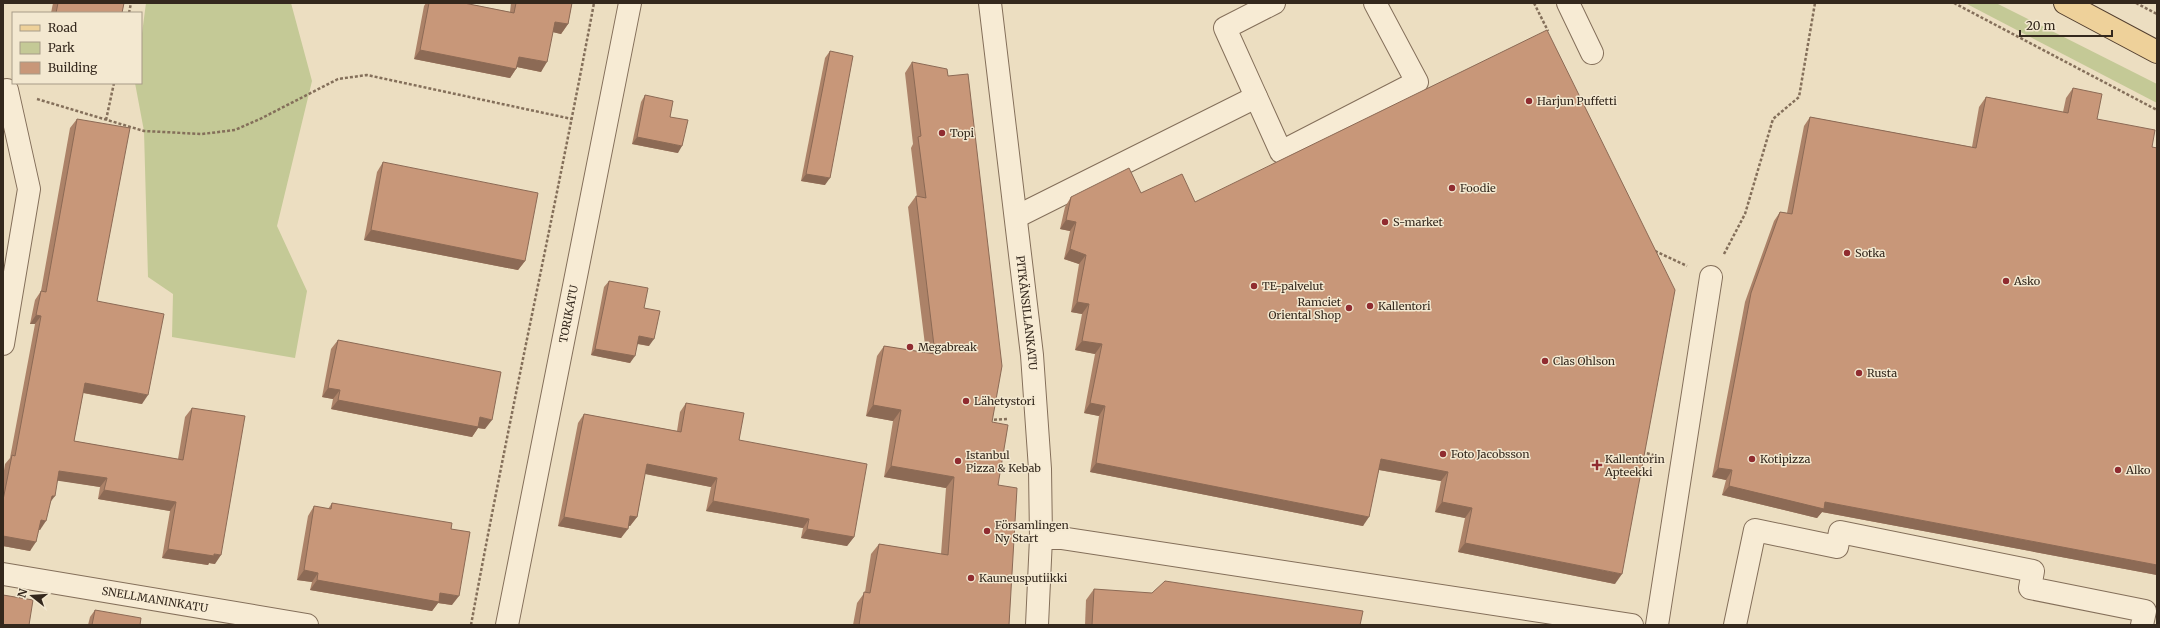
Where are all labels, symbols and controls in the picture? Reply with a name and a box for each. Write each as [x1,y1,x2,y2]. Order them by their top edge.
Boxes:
legend [12,12,142,84]
scale bar [2020,12,2112,38]
text: 20 m [2026,18,2055,33]
text: Road [48,20,77,35]
text: Park [48,40,75,55]
text: Building [48,60,98,75]
place label: Harjun Puffetti [1537,94,1617,108]
marker: Harjun Puffetti [1524,96,1534,106]
place label: Topi [950,126,974,140]
marker: Topi [937,128,947,138]
place label: Foodie [1460,181,1496,195]
marker: Foodie [1447,183,1457,193]
place label: S-market [1393,215,1444,229]
marker: S-market [1380,217,1390,227]
place label: Sotka [1855,246,1885,260]
marker: Sotka [1842,248,1852,258]
street label: PITKÄNSILLANKATU [1013,255,1040,371]
place label: Asko [2013,274,2041,288]
marker: Asko [2001,276,2011,286]
place label: TE-palvelut [1262,279,1324,293]
marker: TE-palvelut [1249,281,1259,291]
street label: TORIKATU [556,284,581,344]
place label: Ramciet Oriental Shop [1268,295,1342,322]
place label: Kallentori [1378,299,1431,313]
marker: Kallentori [1365,301,1375,311]
marker: Ramciet Oriental Shop [1344,303,1354,313]
place label: Megabreak [918,340,977,354]
marker: Megabreak [905,342,915,352]
place label: Clas Ohlson [1553,354,1616,368]
marker: Clas Ohlson [1540,356,1550,366]
place label: Rusta [1867,366,1897,380]
marker: Rusta [1854,368,1864,378]
place label: Lähetystori [974,394,1036,408]
marker: Lähetystori [961,396,971,406]
place label: Foto Jacobsson [1451,447,1530,461]
place label: Istanbul Pizza & Kebab [966,448,1041,475]
marker: Foto Jacobsson [1438,449,1448,459]
place label: Kallentorin Apteekki [1604,452,1665,479]
place label: Kotipizza [1760,452,1810,466]
marker: Kotipizza [1747,454,1757,464]
marker: Istanbul Pizza & Kebab [953,456,963,466]
marker: Kallentorin Apteekki [1592,460,1602,470]
place label: Alko [2125,463,2151,477]
marker: Alko [2113,465,2123,475]
place label: Församlingen Ny Start [995,518,1069,545]
marker: Församlingen Ny Start [982,526,992,536]
place label: Kauneusputiikki [979,571,1068,585]
marker: Kauneusputiikki [966,573,976,583]
north arrow [12,576,52,616]
street label: SNELLMANINKATU [101,584,209,615]
text: N [14,587,30,599]

